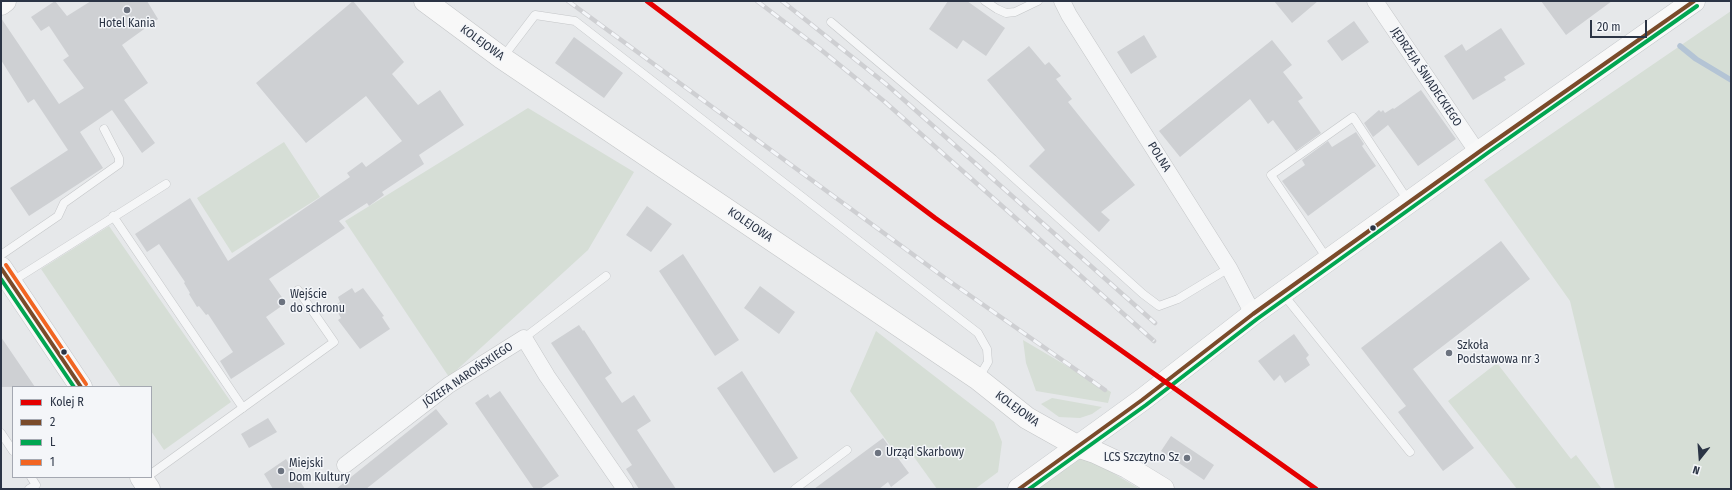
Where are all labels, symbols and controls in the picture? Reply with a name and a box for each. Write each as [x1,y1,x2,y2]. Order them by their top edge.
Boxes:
marker: Hotel Kania [122,5,132,15]
scale bar [1592,12,1649,38]
place label: Hotel Kania [99,17,155,31]
text: 20 m [1597,20,1621,34]
street label: KOLEJOWA [457,22,507,64]
street label: JĘDRZEJA ŚNIADECKIEGO [1387,25,1465,129]
street label: POLNA [1144,139,1174,175]
street label: KOLEJOWA [725,205,775,245]
unlabelled marker [1368,223,1378,233]
place label: Wejście do schronu [290,288,345,316]
marker: Wejście do schronu [277,297,287,307]
street label: JÓZEFA NAROŃSKIEGO [420,339,516,411]
place label: Szkoła Podstawowa nr 3 [1457,339,1540,367]
unlabelled marker [59,347,69,357]
marker: Szkoła Podstawowa nr 3 [1444,348,1454,358]
legend [12,386,152,478]
street label: KOLEJOWA [992,388,1042,430]
text: Kolej R [50,395,84,409]
text: 2 [50,415,55,429]
text: L [50,435,55,449]
north arrow [1680,438,1720,478]
place label: Urząd Skarbowy [886,446,964,460]
marker: Urząd Skarbowy [873,448,883,458]
place label: LCS Szczytno Sz [1104,451,1179,465]
marker: LCS Szczytno Sz [1182,453,1192,463]
text: 1 [50,455,55,469]
place label: Miejski Dom Kultury [289,457,350,485]
text: N [1691,463,1701,477]
marker: Miejski Dom Kultury [276,466,286,476]

